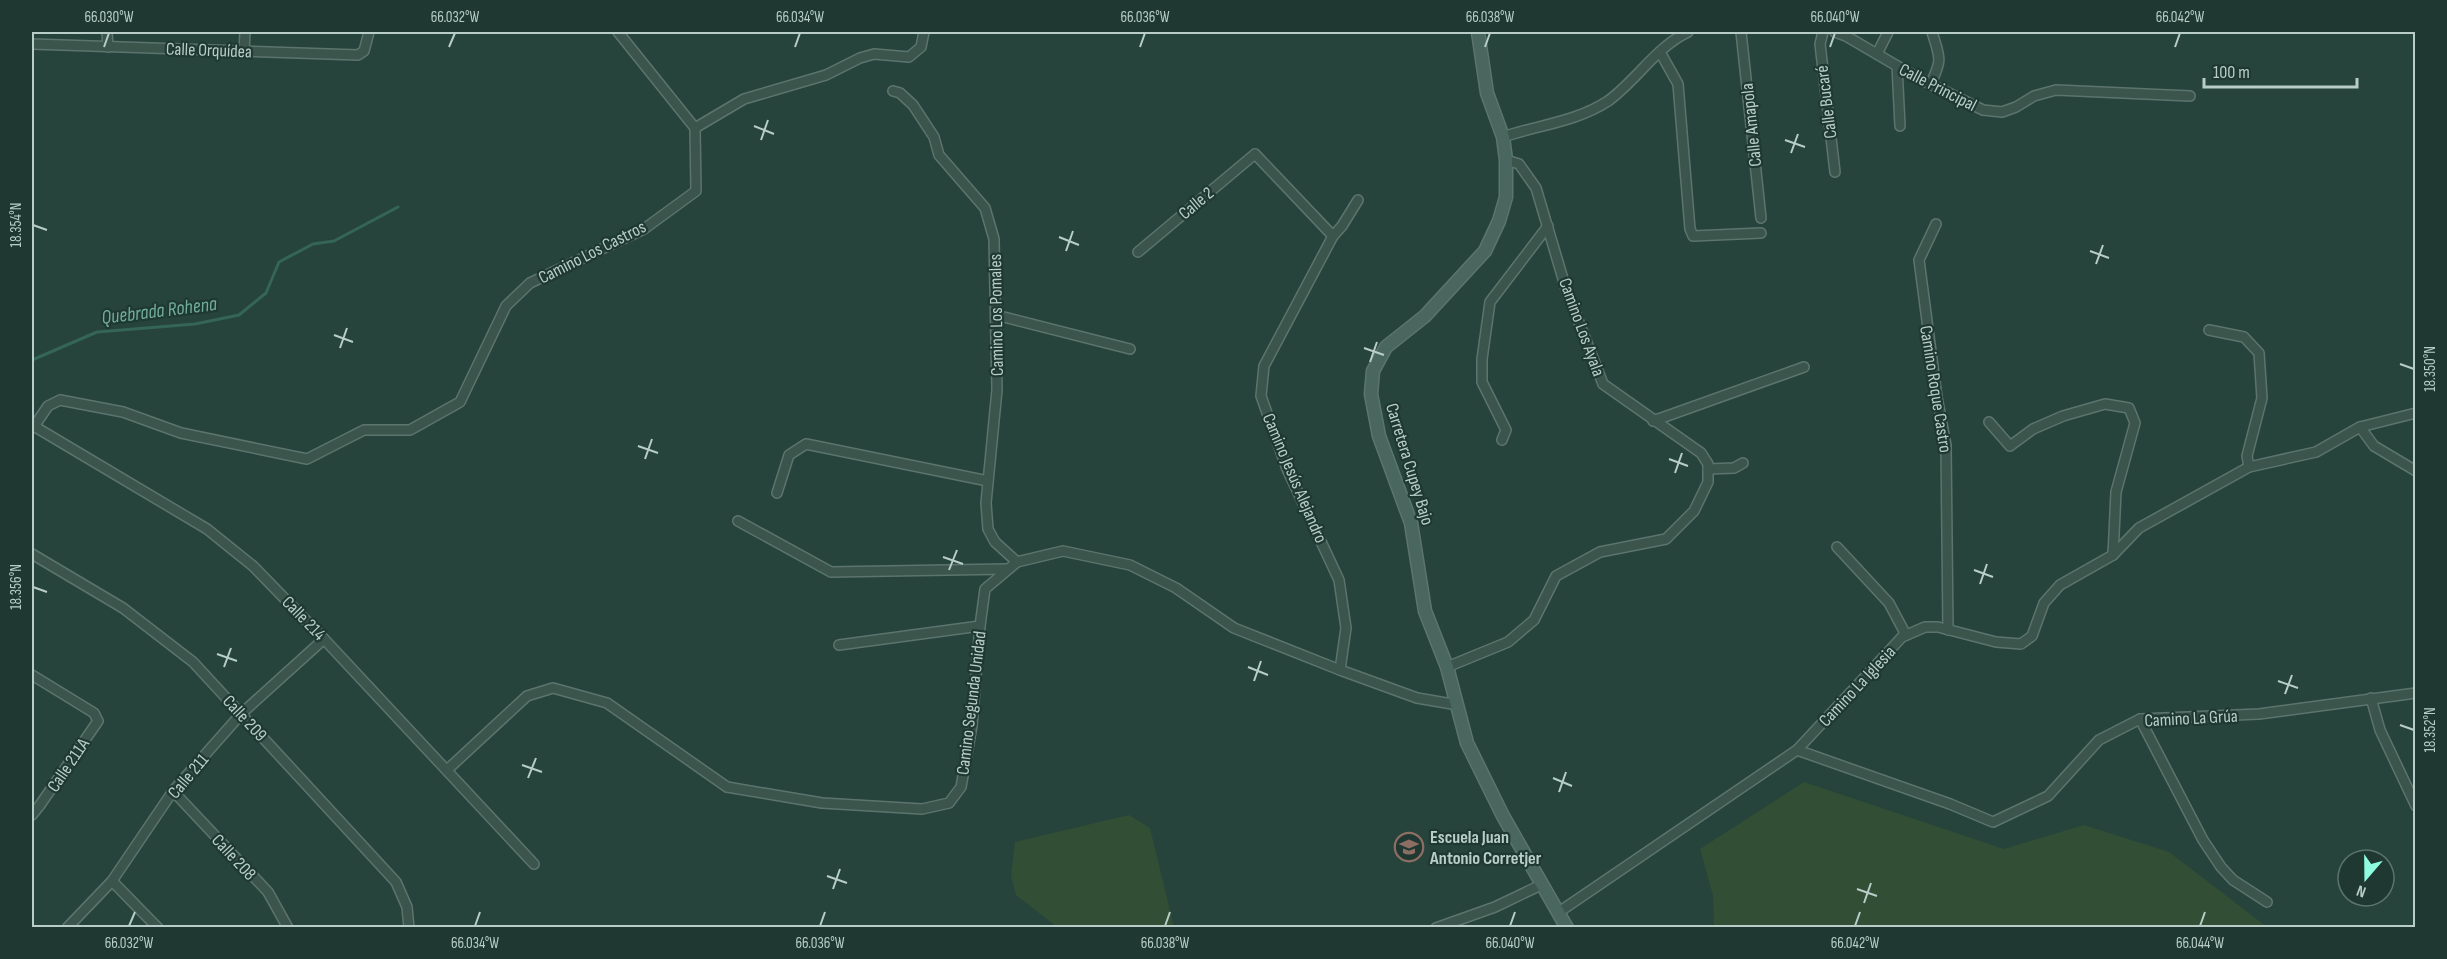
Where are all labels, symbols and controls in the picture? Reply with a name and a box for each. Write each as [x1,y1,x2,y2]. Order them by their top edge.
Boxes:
text: 66.030°W [84,8,134,27]
text: 66.032°W [431,8,480,27]
text: 66.034°W [776,8,824,27]
text: 66.036°W [1121,8,1170,27]
text: 66.038°W [1466,8,1515,27]
text: 66.040°W [1810,8,1860,27]
text: 66.042°W [2156,8,2205,27]
street label: Calle Orquídea [166,39,252,62]
scale bar [2204,51,2357,89]
street label: Calle Principal [1895,59,1980,116]
text: 100 m [2213,62,2250,83]
street label: Calle Bucaré [1812,64,1841,140]
street label: Calle Amapola [1737,82,1766,168]
street label: Calle 2 [1174,183,1218,224]
text: 18.354°N [7,203,26,247]
street label: Camino Los Castros [535,216,649,289]
street label: Camino Los Pomales [985,254,1008,376]
street label: Camino Los Ayala [1554,275,1609,379]
water label: Quebrada Rohena [100,292,218,330]
street label: Camino Roque Castro [1915,324,1956,454]
text: 18.350°N [2421,346,2440,392]
street label: Carretera Cupey Bajo [1381,401,1438,528]
street label: Camino Jesús Alejandro [1258,410,1331,546]
text: 18.356°N [7,564,26,610]
street label: Calle 214 [278,592,330,645]
street label: Camino Segunda Unidad [952,630,991,776]
street label: Camino La Iglesia [1815,642,1900,731]
street label: Calle 209 [218,691,271,746]
street label: Camino La Grúa [2144,706,2238,731]
text: 18.352°N [2421,707,2440,753]
street label: Calle 211A [43,734,94,796]
street label: Calle 211 [164,749,214,803]
place label: Escuela Juan Antonio Corretjer [1429,827,1542,869]
street label: Calle 208 [207,830,260,885]
school or university icon: Escuela Juan Antonio Corretjer [1393,831,1425,863]
north arrow [2336,848,2396,908]
text: N [2354,880,2369,901]
text: 66.032°W [105,934,154,953]
text: 66.034°W [451,934,499,953]
text: 66.036°W [796,934,845,953]
text: 66.038°W [1141,934,1190,953]
text: 66.040°W [1485,934,1535,953]
text: 66.042°W [1831,934,1880,953]
text: 66.044°W [2176,934,2224,953]

